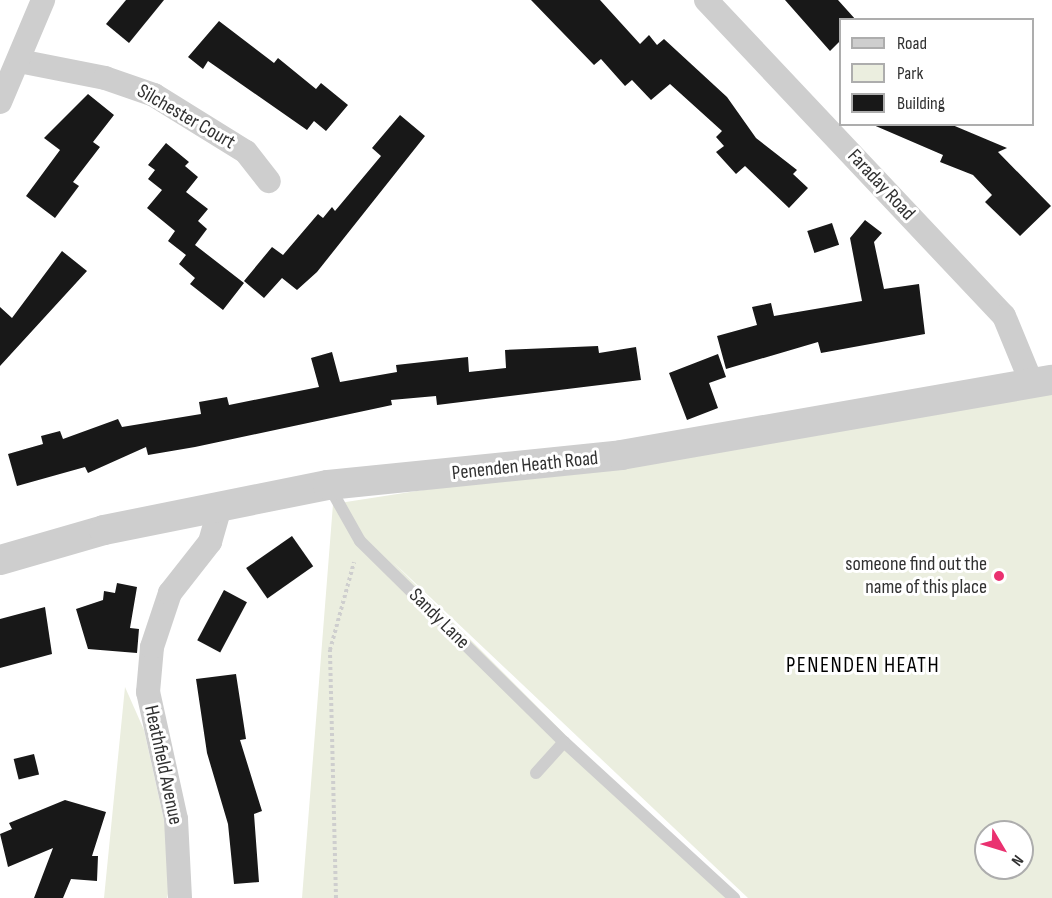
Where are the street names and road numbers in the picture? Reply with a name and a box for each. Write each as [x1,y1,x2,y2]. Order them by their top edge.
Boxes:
street label: Silchester Court [133,79,239,155]
street label: Faraday Road [842,145,920,225]
street label: Penenden Heath Road [451,446,599,486]
street label: Sandy Lane [404,584,474,654]
street label: Heathfield Avenue [139,703,187,827]

